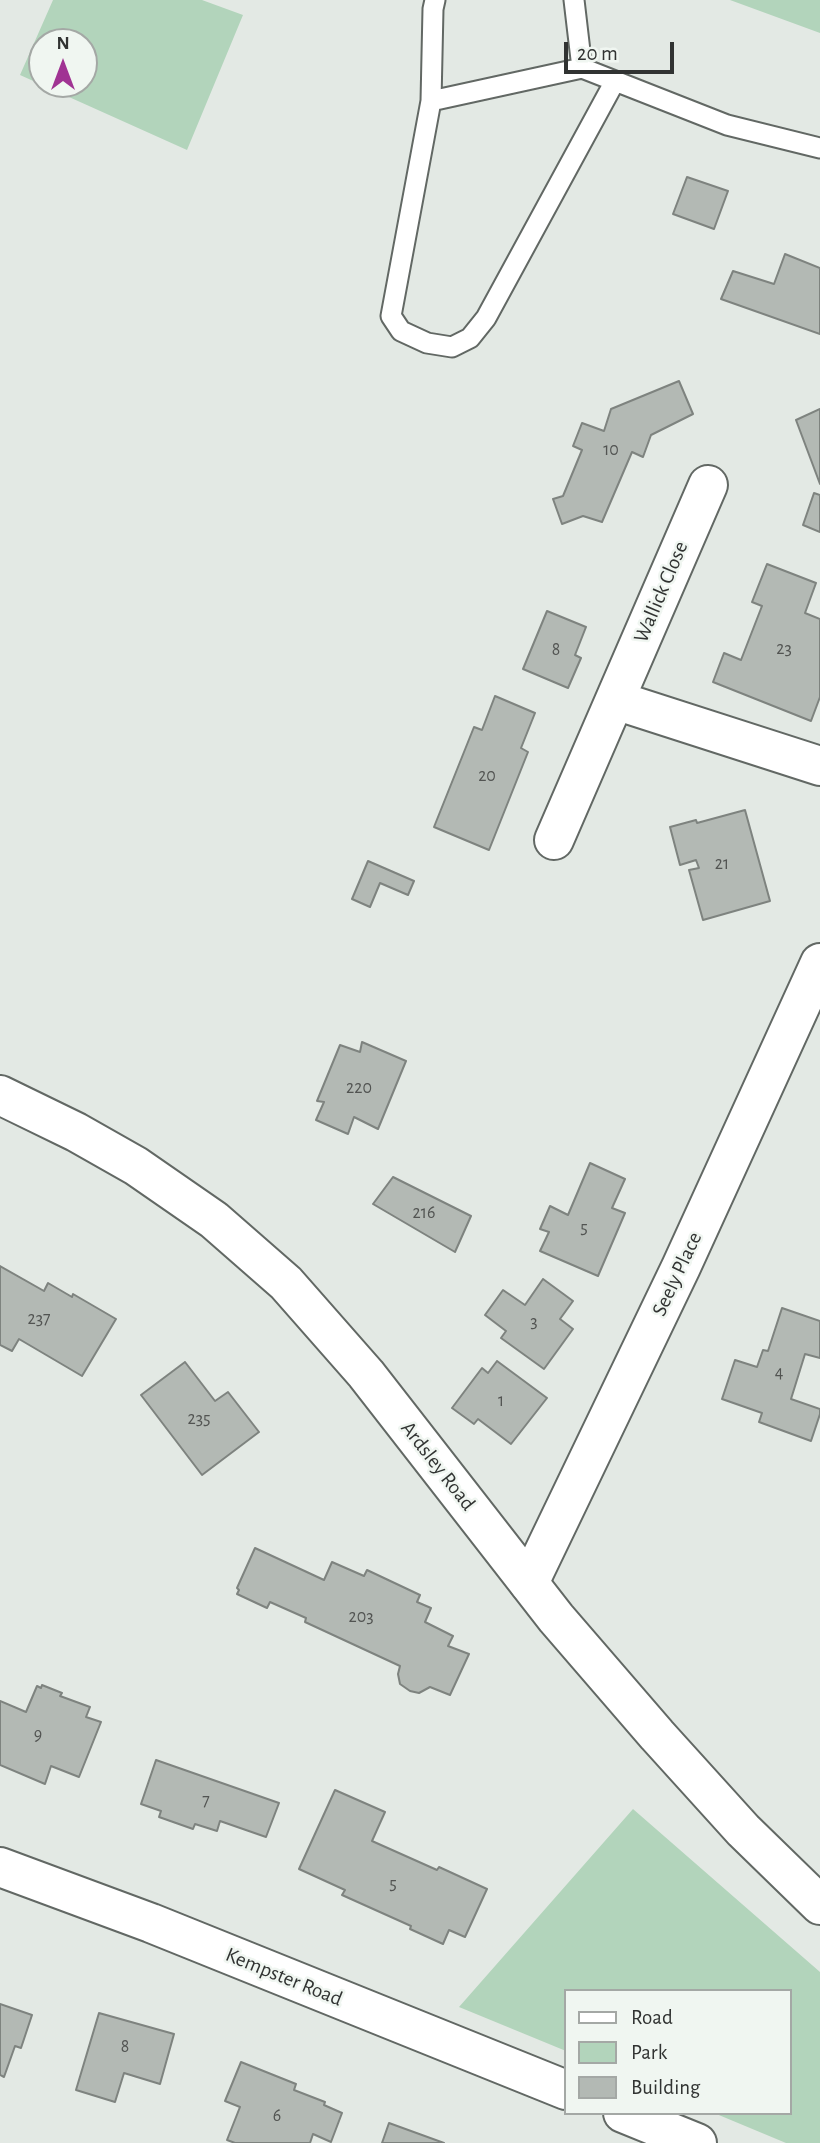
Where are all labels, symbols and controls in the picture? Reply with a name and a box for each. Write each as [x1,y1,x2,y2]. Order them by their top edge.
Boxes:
north arrow [28,28,98,98]
scale bar [568,28,678,72]
text: N [56,34,70,53]
text: 20 m [577,43,618,64]
house number: 10 [603,439,619,461]
street label: Wallick Close [628,537,694,647]
house number: 23 [776,638,792,660]
house number: 8 [552,639,560,661]
house number: 20 [478,765,496,787]
house number: 21 [715,853,729,875]
house number: 220 [346,1077,372,1099]
house number: 216 [413,1202,435,1224]
house number: 5 [580,1217,588,1239]
street label: Seely Place [647,1228,707,1320]
house number: 237 [27,1308,51,1330]
house number: 3 [530,1311,538,1333]
house number: 4 [775,1362,783,1384]
house number: 1 [498,1390,504,1412]
house number: 235 [187,1408,211,1430]
street label: Ardsley Road [395,1416,481,1516]
house number: 203 [348,1606,374,1628]
house number: 9 [34,1724,42,1746]
house number: 7 [202,1790,210,1812]
house number: 5 [389,1873,397,1895]
street label: Kempster Road [222,1942,346,2012]
legend [564,1989,792,2115]
text: Road [631,2007,673,2028]
house number: 8 [121,2036,129,2058]
text: Park [631,2042,667,2063]
text: Building [631,2077,700,2098]
house number: 6 [273,2105,281,2127]

